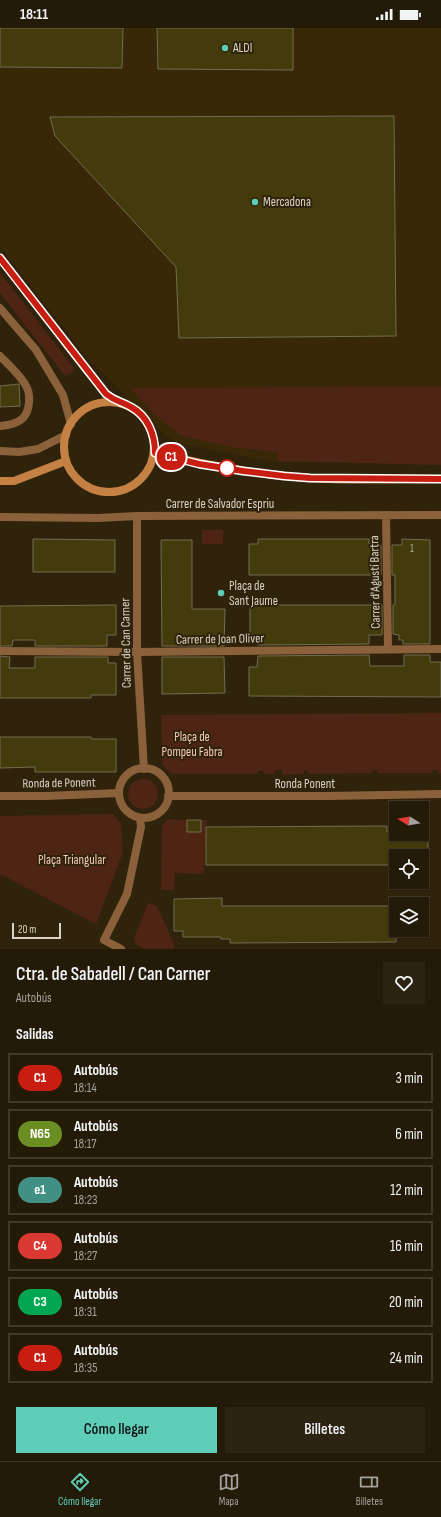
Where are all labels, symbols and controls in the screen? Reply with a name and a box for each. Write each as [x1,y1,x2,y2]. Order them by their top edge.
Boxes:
text: 18:11 [20,5,48,24]
place label: ALDI [232,40,252,56]
marker: ALDI [220,43,230,53]
place label: Mercadona [263,194,311,210]
marker: Mercadona [250,197,260,207]
line badge: C1 [153,444,189,470]
text: C1 [165,448,177,465]
unlabelled marker [218,459,236,477]
street label: Carrer de Salvador Espriu [166,496,274,512]
street label: Carrer d'Agustí Bartra [366,535,384,629]
house number: 1 [410,542,414,555]
place label: Plaça de Sant Jaume [229,578,278,609]
marker: Plaça de Sant Jaume [216,588,226,598]
street label: Carrer de Can Carner [117,598,135,688]
street label: Carrer de Joan Oliver [176,630,264,648]
park label: Plaça de Pompeu Fabra [162,729,222,760]
street label: Ronda de Ponent [22,774,96,792]
street label: Ronda Ponent [275,776,335,792]
north arrow [389,801,429,841]
map controls [389,801,429,937]
button: locate [389,849,429,889]
park label: Plaça Triangular [38,852,106,868]
button: layers [389,897,429,937]
scale bar [12,921,61,940]
text: 20 m [18,923,36,936]
button: heart [383,962,425,1004]
text: Ctra. de Sabadell / Can Carner [16,963,210,986]
text: Autobús [16,990,52,1006]
text: Salidas [16,1025,54,1044]
text: Autobús [74,1061,118,1080]
text: C1 [34,1069,46,1086]
text: 3 min [395,1069,423,1088]
text: 18:14 [74,1080,97,1096]
text: Autobús [74,1117,118,1136]
text: N65 [30,1125,50,1142]
text: 6 min [395,1125,423,1144]
text: 18:17 [74,1136,96,1152]
text: Autobús [74,1173,118,1192]
text: e1 [34,1181,46,1198]
text: 12 min [390,1181,423,1200]
text: 18:23 [74,1192,98,1208]
text: Autobús [74,1229,118,1248]
text: C4 [33,1237,47,1254]
text: 16 min [390,1237,423,1256]
text: 18:27 [74,1248,97,1264]
text: Autobús [74,1285,118,1304]
text: C3 [33,1293,47,1310]
text: 20 min [389,1293,423,1312]
text: 18:31 [74,1304,97,1320]
text: Autobús [74,1341,118,1360]
text: C1 [34,1349,46,1366]
text: 24 min [389,1349,423,1368]
text: 18:35 [74,1360,97,1376]
button: Cómo llegar [16,1407,217,1453]
button: Billetes [225,1407,425,1453]
tab: Cómo llegar [58,1471,101,1508]
tab: Mapa [218,1471,240,1508]
tab: Billetes [356,1471,383,1508]

